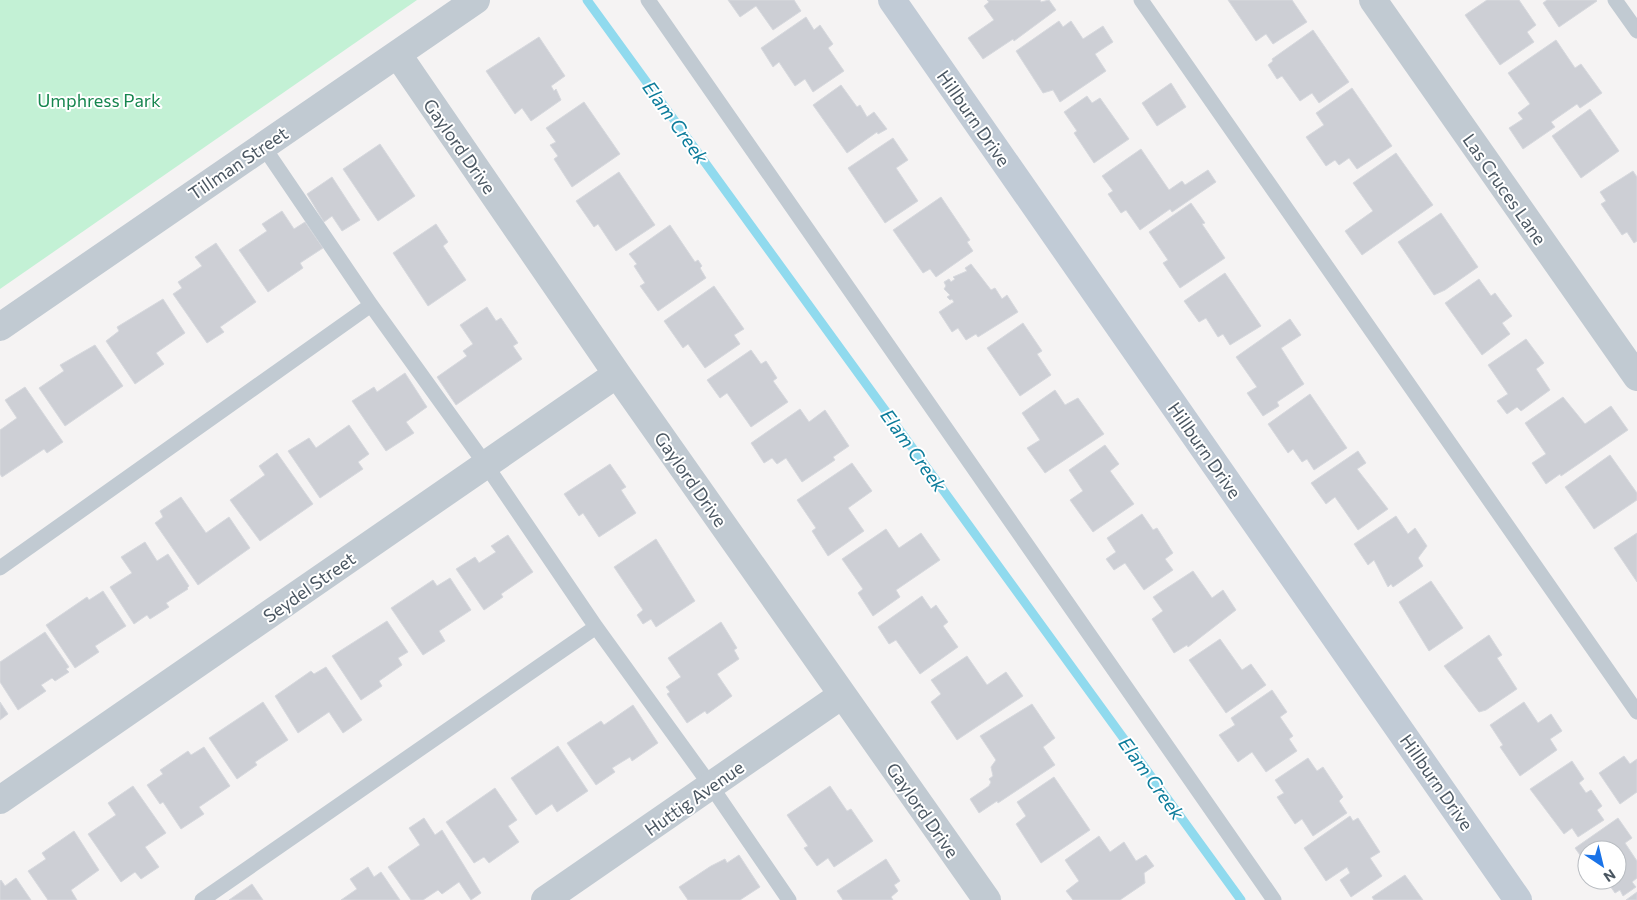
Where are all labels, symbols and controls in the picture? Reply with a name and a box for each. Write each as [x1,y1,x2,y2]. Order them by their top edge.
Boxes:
street label: Hillburn Drive [933,66,1015,170]
water label: Elam Creek [638,76,714,169]
park label: Umphress Park [37,89,161,111]
street label: Gaylord Drive [419,94,501,198]
street label: Tillman Street [184,122,292,204]
street label: Las Cruces Lane [1459,129,1551,249]
street label: Hillburn Drive [1164,398,1246,502]
water label: Elam Creek [876,404,952,497]
street label: Gaylord Drive [650,427,732,531]
street label: Seydel Street [259,547,359,627]
street label: Hillburn Drive [1396,730,1478,834]
water label: Elam Creek [1114,732,1190,825]
street label: Huttig Avenue [640,756,748,840]
street label: Gaylord Drive [882,758,964,862]
north arrow [1577,840,1627,890]
text: N [1601,866,1619,886]

